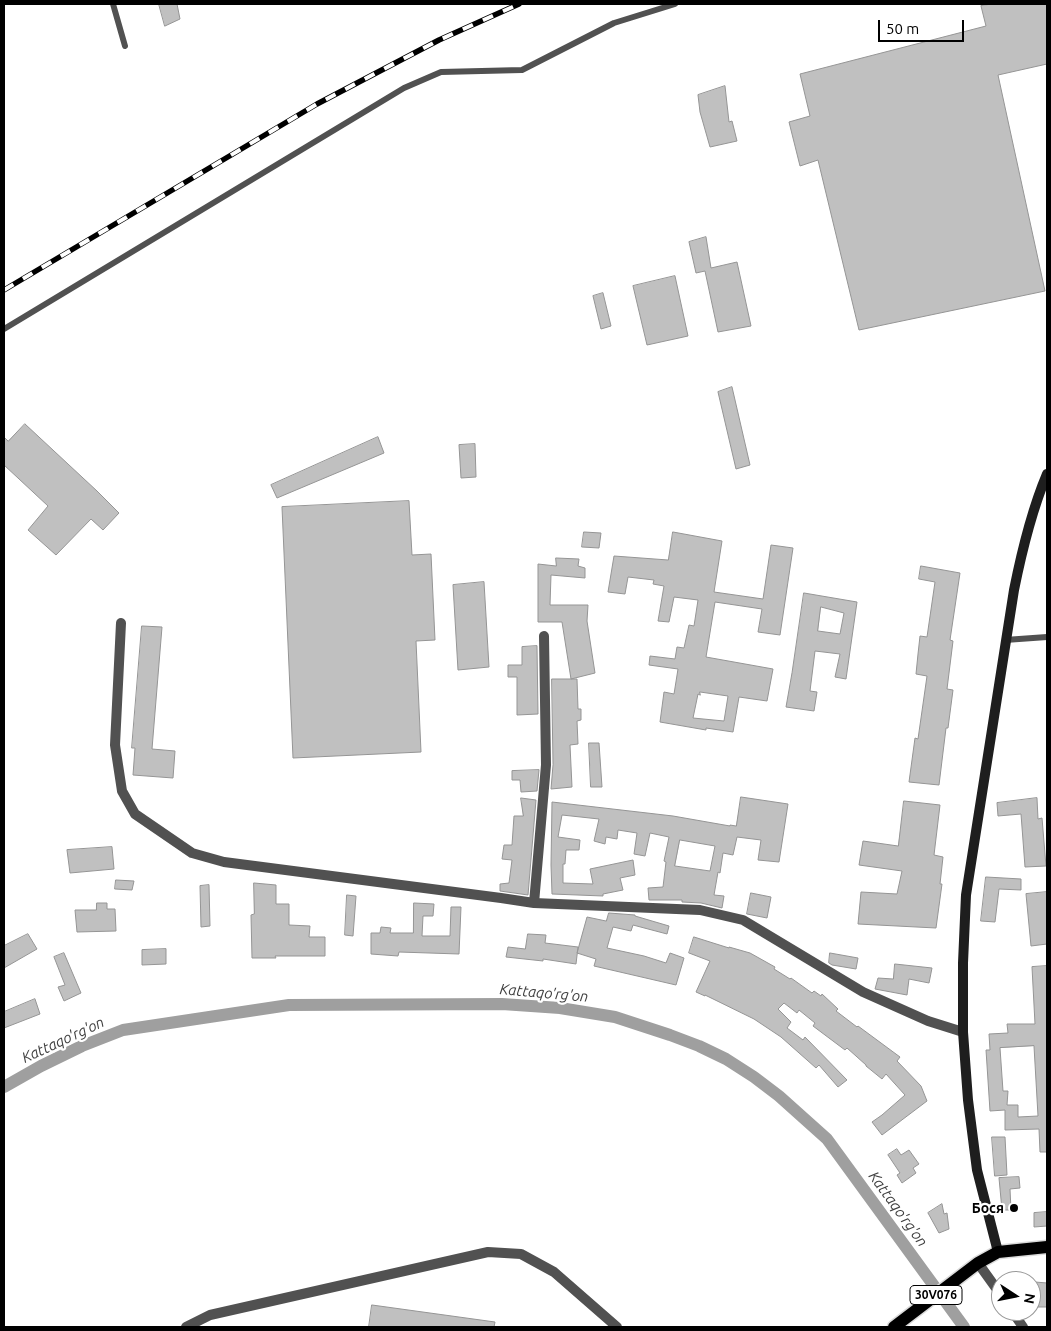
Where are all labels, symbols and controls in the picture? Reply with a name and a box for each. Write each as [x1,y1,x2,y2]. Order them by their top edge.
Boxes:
scale bar [881,10,967,42]
text: 50 m [886,20,919,37]
water label: Kattaqo'rg'on [499,980,589,1006]
water label: Kattaqo'rg'on [19,1013,107,1067]
water label: Kattaqo'rg'on [865,1168,931,1250]
place label: Бося [972,1200,1004,1216]
marker: Бося [1008,1202,1020,1214]
north arrow [991,1271,1041,1321]
road number: 30V076 [910,1286,962,1304]
text: N [1021,1292,1039,1305]

